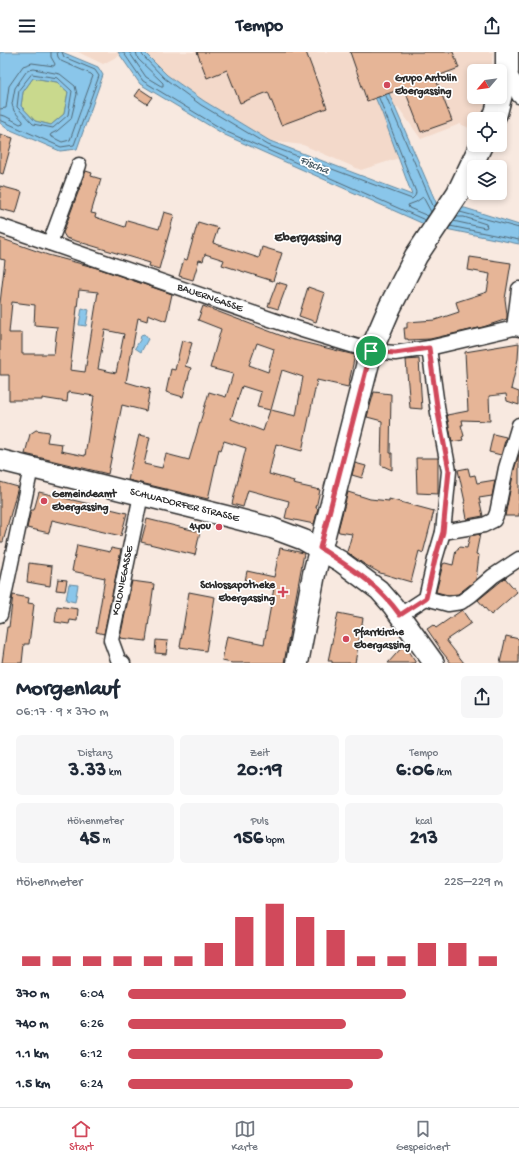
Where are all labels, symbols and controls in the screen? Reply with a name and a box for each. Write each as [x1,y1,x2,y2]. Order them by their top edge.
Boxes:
icon: menu [16,15,38,37]
icon: share [481,15,503,37]
text: Tempo [236,16,283,37]
north arrow [467,64,507,104]
map controls [467,64,507,200]
place label: Grupo Antolin Ebergassing [394,72,457,99]
marker: Grupo Antolin Ebergassing [382,80,392,90]
button: locate [467,112,507,152]
water label: Fischa [297,154,332,179]
button: layers [467,160,507,200]
district label: Ebergassing [275,231,342,246]
street label: BAUERNGASSE [174,281,245,316]
pin [354,334,388,368]
icon: arrive [360,340,382,362]
street label: SCHWADORFER STRASSE [128,486,242,525]
place label: Gemeindeamt Ebergassing [51,488,118,515]
marker: Gemeindeamt Ebergassing [39,496,49,506]
place label: 4you [189,521,212,533]
marker: 4you [214,522,224,532]
street label: KOLONIEGASSE [110,544,137,617]
place label: Schlossapotheke Ebergassing [200,579,276,606]
marker: Schlossapotheke Ebergassing [278,587,288,597]
place label: Pfarrkirche Ebergassing [353,626,411,653]
marker: Pfarrkirche Ebergassing [341,634,351,644]
button: share [461,676,503,718]
text: Morgenlauf [16,677,119,703]
text: 06:17 · 9 × 370 m [16,705,108,720]
text: Distanz [78,748,112,760]
text: Zeit [250,748,269,760]
text: Tempo [409,748,438,760]
text: 3.33 [69,760,106,783]
text: 20:19 [237,760,282,783]
text: 6:06 [396,760,434,783]
text: km [106,767,122,779]
text: /km [434,767,452,779]
text: Höhenmeter [67,816,123,828]
text: Puls [251,816,268,828]
text: kcal [415,816,432,828]
text: 45 [80,828,100,851]
text: 156 [234,828,263,851]
text: 213 [410,828,438,851]
text: m [100,835,110,847]
text: bpm [263,835,285,847]
text: Höhenmeter [16,875,83,890]
text: 225–229 m [444,875,503,890]
text: 370 m [16,987,49,1002]
text: 6:04 [80,987,104,1002]
text: 740 m [16,1017,49,1032]
text: 6:26 [80,1017,104,1032]
text: 1.1 km [16,1047,49,1062]
text: 6:12 [80,1047,102,1062]
text: 1.5 km [16,1077,50,1092]
text: 6:24 [80,1077,103,1092]
tab: Start [69,1118,93,1154]
tab: Karte [231,1118,258,1154]
tab: Gespeichert [396,1118,450,1154]

